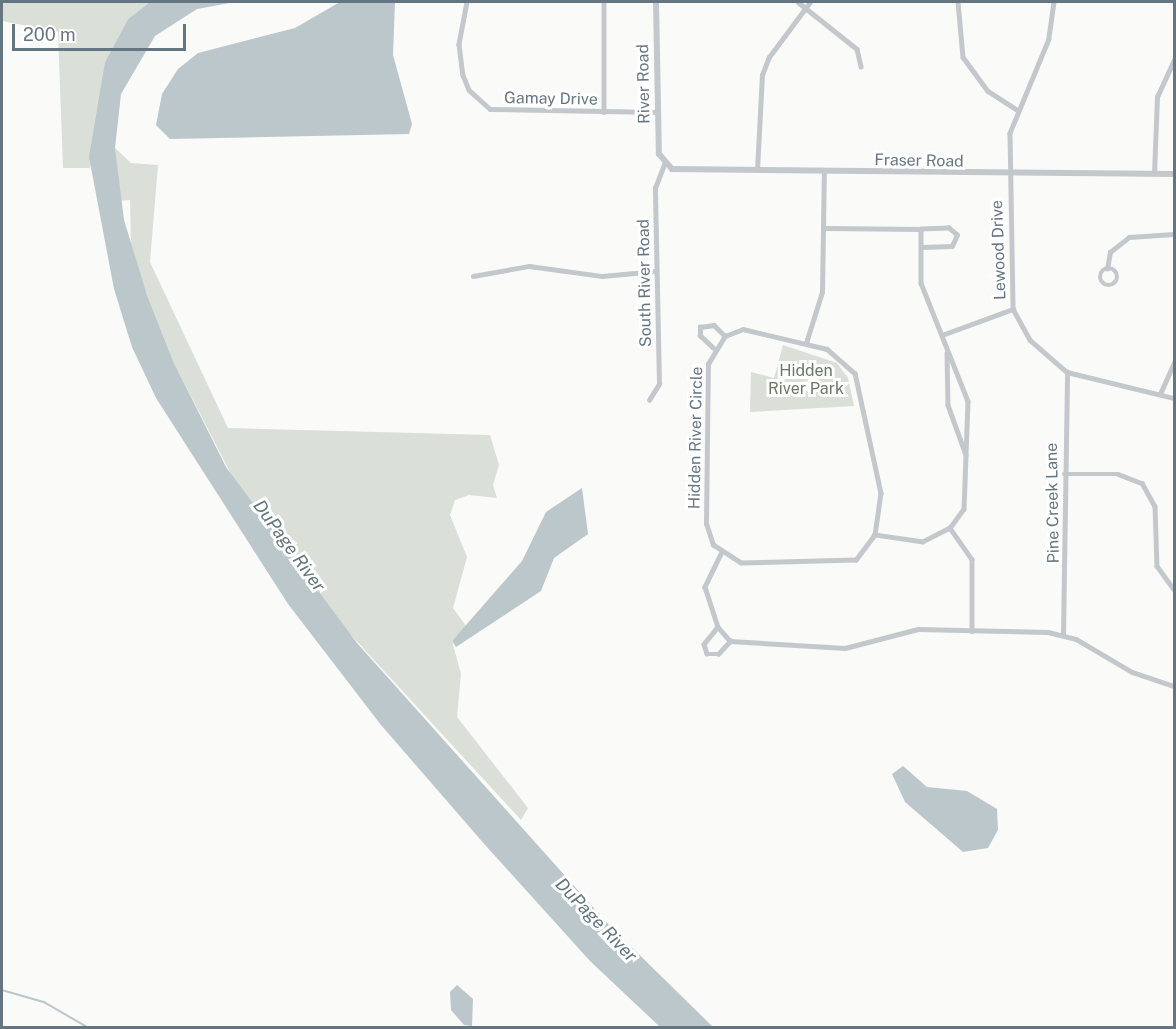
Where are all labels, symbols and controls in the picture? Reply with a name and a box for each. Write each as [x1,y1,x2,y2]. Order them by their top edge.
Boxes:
scale bar [15,12,189,50]
text: 200 m [23,24,76,45]
street label: River Road [634,44,654,124]
street label: Gamay Drive [504,89,598,109]
street label: Fraser Road [874,151,964,171]
street label: Lewood Drive [988,200,1010,300]
street label: South River Road [634,219,656,347]
park label: Hidden River Park [768,361,844,399]
street label: Hidden River Circle [685,367,707,509]
street label: Pine Creek Lane [1042,442,1064,564]
water label: DuPage River [248,496,330,596]
water label: DuPage River [551,874,641,966]

